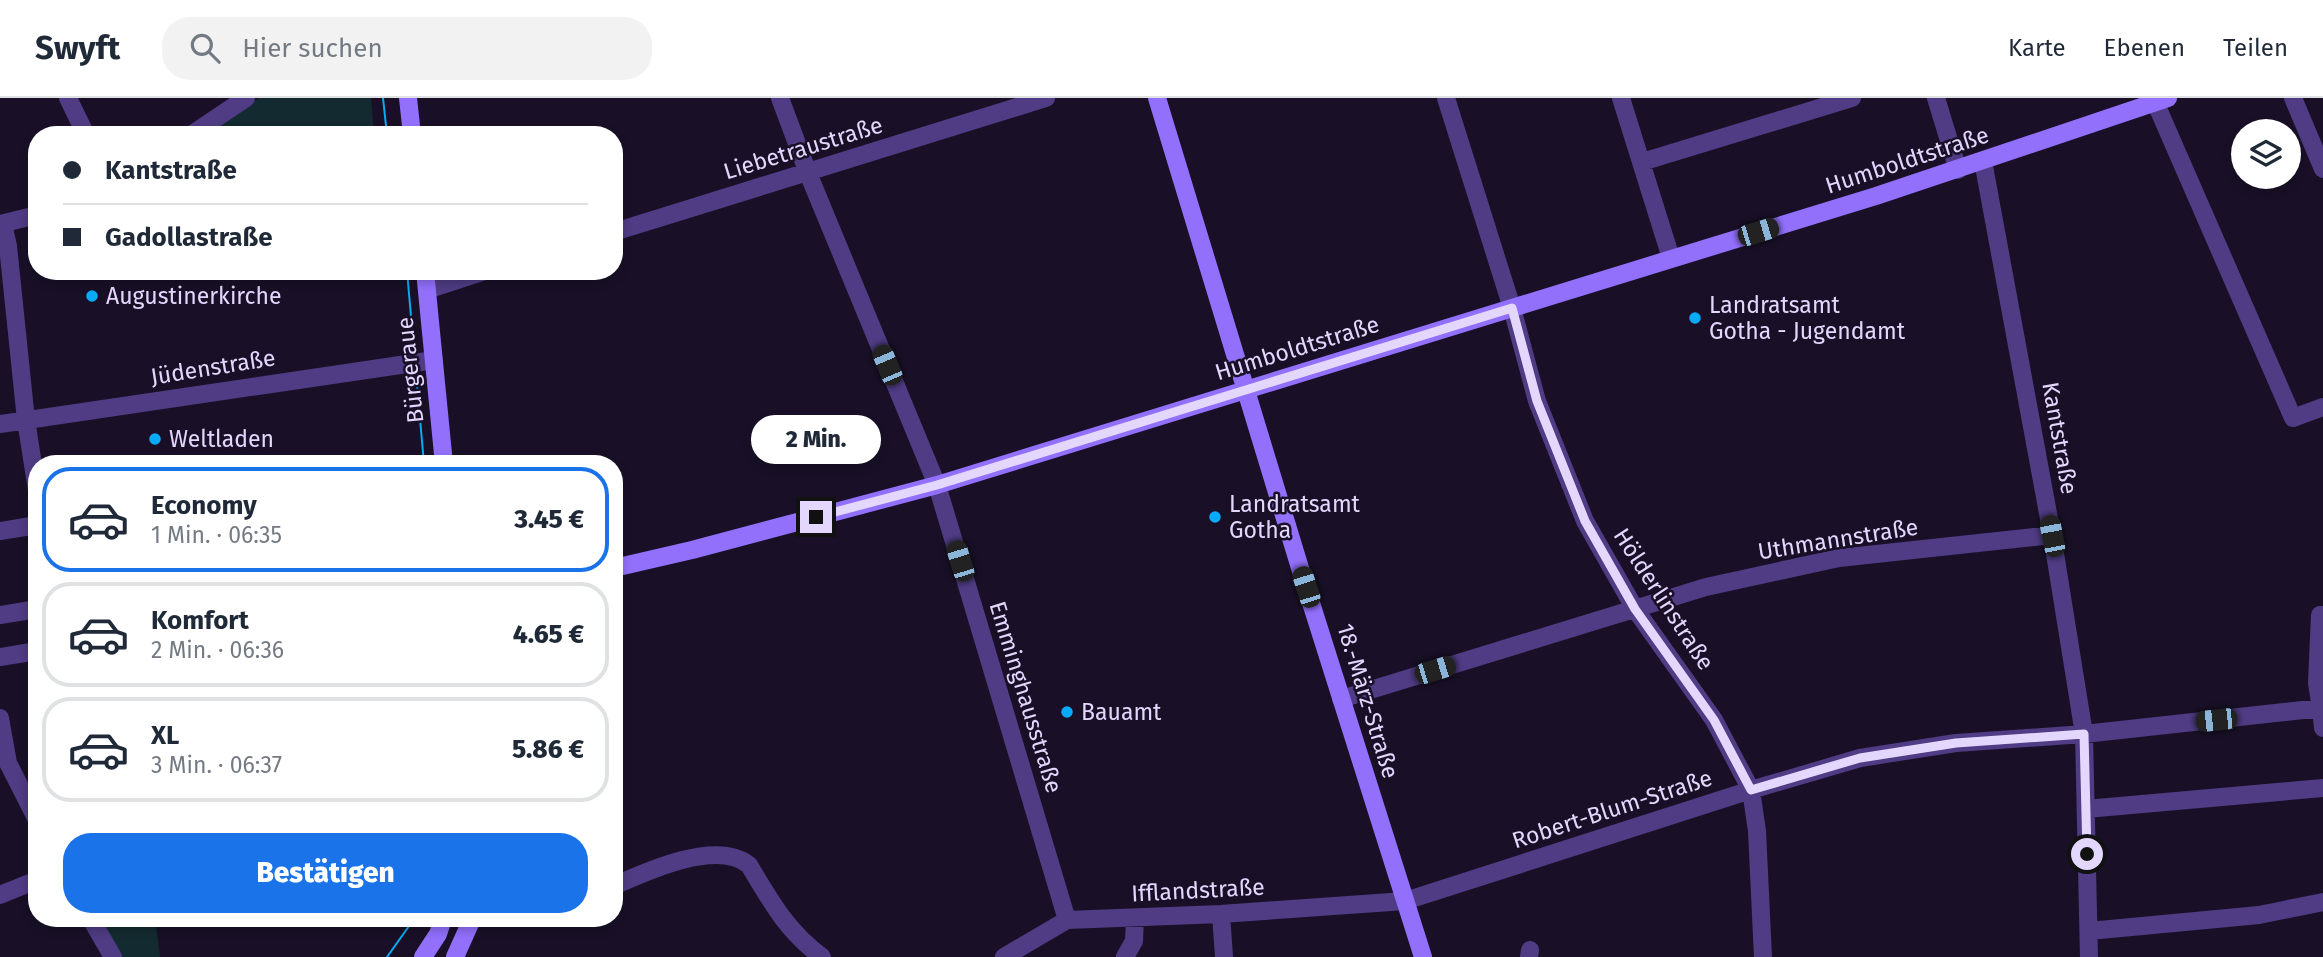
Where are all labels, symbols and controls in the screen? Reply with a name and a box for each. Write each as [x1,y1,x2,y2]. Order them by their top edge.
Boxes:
search box [162,17,652,80]
text: Swyft [35,28,120,68]
icon: search [186,29,224,67]
text: Hier suchen [242,33,383,64]
text: Karte [2008,34,2066,62]
text: Ebenen [2104,34,2185,62]
text: Teilen [2223,34,2288,62]
street label: Liebetraustraße [720,111,886,185]
map controls [2231,119,2301,189]
button: layers [2231,119,2301,189]
street label: Humboldtstraße [1822,120,1992,200]
text: Kantstraße [105,155,237,186]
car [1735,216,1782,248]
text: Gadollastraße [105,222,273,253]
place label: Augustinerkirche [106,282,282,310]
marker: Augustinerkirche [84,288,100,304]
place label: Landratsamt Gotha - Jugendamt [1709,291,1906,345]
street label: Humboldtstraße [1211,310,1383,386]
marker: Landratsamt Gotha - Jugendamt [1687,310,1703,326]
street label: Bürgeraue [391,316,429,424]
car [870,342,905,388]
street label: Jüdenstraße [149,343,277,391]
street label: Kantstraße [2036,380,2084,496]
callout: 2 Min. [751,416,881,464]
place label: Weltladen [169,425,274,453]
text: 2 Min. [786,425,846,453]
marker: Weltladen [147,431,163,447]
icon: car [67,488,130,551]
text: Economy [151,490,257,521]
place label: Landratsamt Gotha [1229,490,1361,544]
route end [800,501,832,533]
text: 3.45 € [514,504,584,535]
marker: Landratsamt Gotha [1207,509,1223,525]
street label: Uthmannstraße [1756,513,1920,565]
car [2038,513,2067,559]
text: 1 Min. · 06:35 [151,521,282,549]
street label: Hölderlinstraße [1608,523,1720,675]
car [944,538,977,584]
car [1290,564,1323,610]
street label: Emminghausstraße [984,598,1068,796]
icon: car [67,603,130,666]
text: Komfort [151,605,249,636]
text: 4.65 € [513,619,584,650]
street label: 18.-März-Straße [1331,620,1405,782]
text: 2 Min. · 06:36 [151,636,284,664]
car [1412,654,1459,686]
place label: Bauamt [1081,698,1162,726]
marker: Bauamt [1059,704,1075,720]
car [2195,707,2238,733]
icon: car [67,718,130,781]
text: XL [151,720,179,751]
text: 5.86 € [512,734,584,765]
text: 3 Min. · 06:37 [151,751,282,779]
street label: Robert-Blum-Straße [1509,763,1715,855]
button: Bestätigen [63,833,588,913]
route start [2071,838,2103,870]
street label: Ifflandstraße [1131,873,1265,907]

